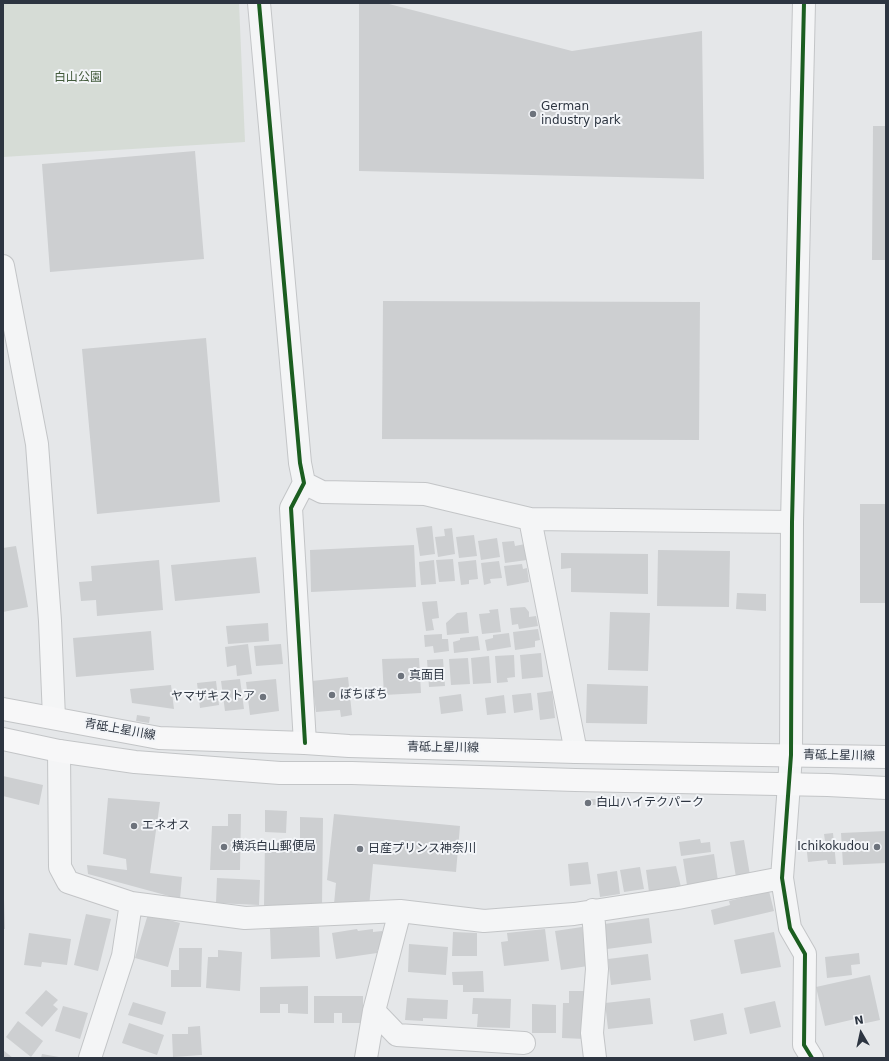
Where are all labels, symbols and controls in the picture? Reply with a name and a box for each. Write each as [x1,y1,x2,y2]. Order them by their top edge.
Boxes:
park label: 白山公園 [54,71,102,85]
place label: German industry park [541,100,621,128]
marker: German industry park [528,109,538,119]
place label: 真面目 [409,669,445,683]
marker: 真面目 [396,671,406,681]
place label: ぼちぼち [340,688,388,702]
place label: ヤマザキストア [171,690,255,704]
marker: ぼちぼち [327,690,337,700]
marker: ヤマザキストア [258,692,268,702]
street label: 青砥上星川線 [83,717,157,743]
street label: 青砥上星川線 [407,740,479,756]
street label: 青砥上星川線 [803,748,875,764]
place label: 白山ハイテクパーク [596,796,704,810]
marker: 白山ハイテクパーク [583,798,593,808]
place label: エネオス [142,819,190,833]
marker: エネオス [129,821,139,831]
place label: 横浜白山郵便局 [232,840,316,854]
place label: Ichikokudou [797,840,869,854]
marker: 横浜白山郵便局 [219,842,229,852]
place label: 日産プリンス神奈川 [368,842,476,856]
marker: Ichikokudou [872,842,882,852]
marker: 日産プリンス神奈川 [355,844,365,854]
north arrow [841,1013,881,1053]
text: N [853,1014,865,1028]

